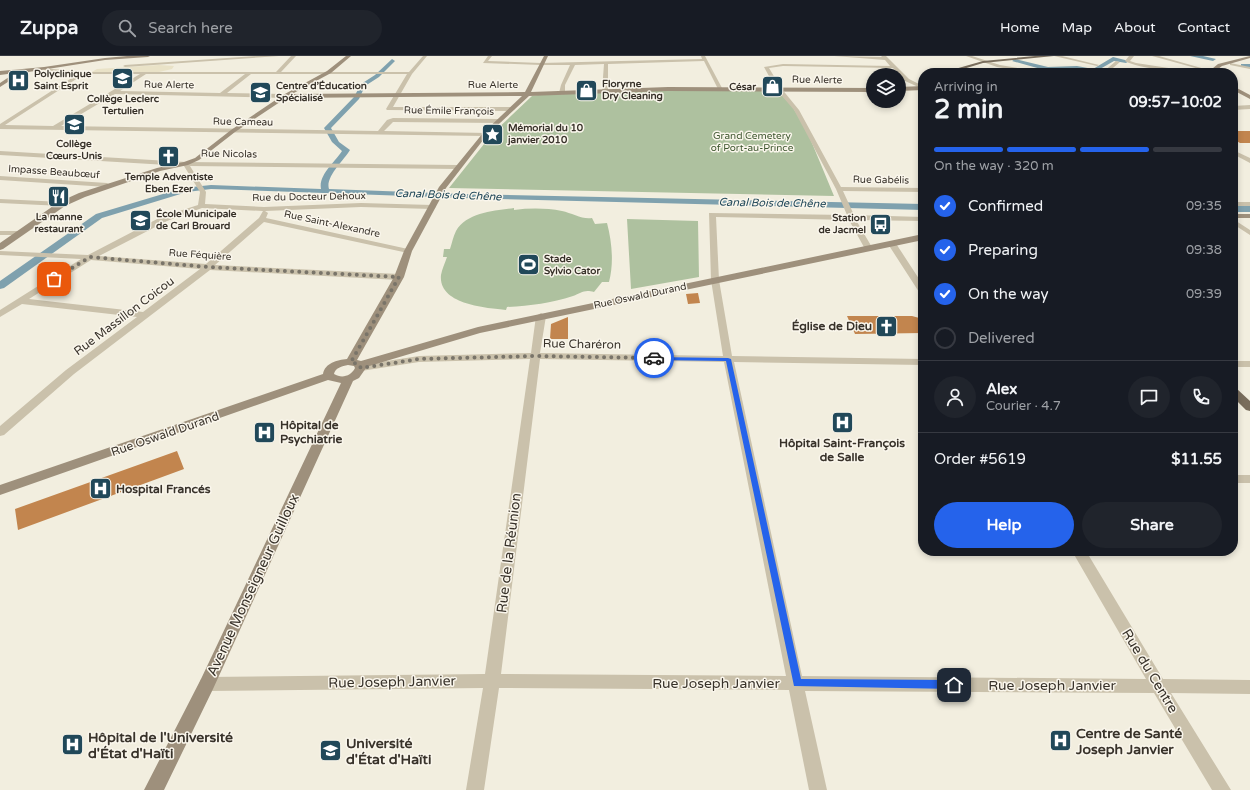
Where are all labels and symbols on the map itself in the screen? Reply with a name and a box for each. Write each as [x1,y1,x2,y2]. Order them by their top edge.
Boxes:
school or university icon: Collège Leclerc Tertulien [110,66,136,92]
hospital icon: Polyclinique Saint Esprit [6,67,32,93]
place label: Polyclinique Saint Esprit [34,68,92,92]
shop icon: César [759,74,785,100]
street label: Rue Alerte [792,74,843,86]
shop icon: Floryrne Dry Cleaning [573,77,599,103]
place label: Floryrne Dry Cleaning [602,78,663,102]
street label: Rue Alerte [144,79,195,91]
school or university icon: Centre d’Éducation Spécialisé [248,79,274,105]
street label: Rue Alerte [468,79,518,91]
place label: Centre d’Éducation Spécialisé [276,80,367,104]
place label: César [729,81,756,93]
place label: Collège Leclerc Tertulien [87,93,160,117]
street label: Rue Émile François [404,104,494,118]
school or university icon: Collège Cœurs-Unis [61,111,87,137]
street label: Rue Cameau [213,115,273,129]
place icon: Mémorial du 10 janvier 2010 [479,121,505,147]
place label: Mémorial du 10 janvier 2010 [507,122,584,146]
park label: Grand Cemetery of Port-au-Prince [711,130,794,154]
place label: Collège Cœurs-Unis [46,138,102,162]
church icon: Temple Adventiste Eben Ezer [156,144,182,170]
street label: Rue Nicolas [201,148,257,160]
street label: Impasse Beaubœuf [8,163,100,181]
place label: Temple Adventiste Eben Ezer [124,171,214,195]
street label: Rue Gabélis [853,174,909,186]
restaurant icon: La manne restaurant [46,184,72,210]
water label: Canal Bois de Chêne [394,187,502,203]
street label: Rue du Docteur Dehoux [252,190,366,204]
water label: Canal Bois de Chêne [718,196,826,210]
school or university icon: École Municipale de Carl Brouard [128,207,154,233]
place label: École Municipale de Carl Brouard [156,208,237,232]
street label: Rue Saint-Alexandre [283,208,381,240]
place label: La manne restaurant [35,211,84,235]
bus stop icon: Station de Jacmel [868,211,894,237]
place label: Station de Jacmel [818,212,866,236]
street label: Rue Féquière [168,247,232,263]
sports icon: Stade Sylvio Cator [515,252,541,278]
place label: Stade Sylvio Cator [544,253,600,277]
pin [37,262,71,296]
street label: Rue Massillon Coicou [71,274,177,358]
street label: Rue Oswald Durand [593,280,687,312]
church icon: Église de Dieu [874,313,900,339]
place label: Église de Dieu [792,319,872,334]
street label: Rue Charéron [543,336,621,352]
courier [634,338,674,378]
street label: Rue Oswald Durand [109,409,221,459]
hospital icon: Hôpital Saint-François de Salle [829,409,855,435]
place label: Hôpital de Psychiatrie [280,418,343,447]
hospital icon: Hôpital de Psychiatrie [251,419,277,445]
place label: Hôpital Saint-François de Salle [779,436,905,464]
hospital icon: Hospital Francés [87,476,113,502]
place label: Hospital Francés [116,482,211,497]
street label: Avenue Monseigneur Guilloux [203,491,303,679]
street label: Rue de la Réunion [493,492,525,614]
street label: Rue du Centre [1118,626,1182,716]
pin [937,668,971,702]
street label: Rue Joseph Janvier [328,672,457,692]
street label: Rue Joseph Janvier [652,675,780,692]
street label: Rue Joseph Janvier [988,677,1116,694]
place label: Centre de Santé Joseph Janvier [1075,725,1182,758]
hospital icon: Centre de Santé Joseph Janvier [1047,728,1073,754]
place label: Hôpital de l'Université d'État d'Haïti [88,729,233,762]
hospital icon: Hôpital de l'Université d'État d'Haïti [59,732,85,758]
place label: Université d'État d'Haïti [346,735,431,768]
school or university icon: Université d'État d'Haïti [318,738,344,764]

